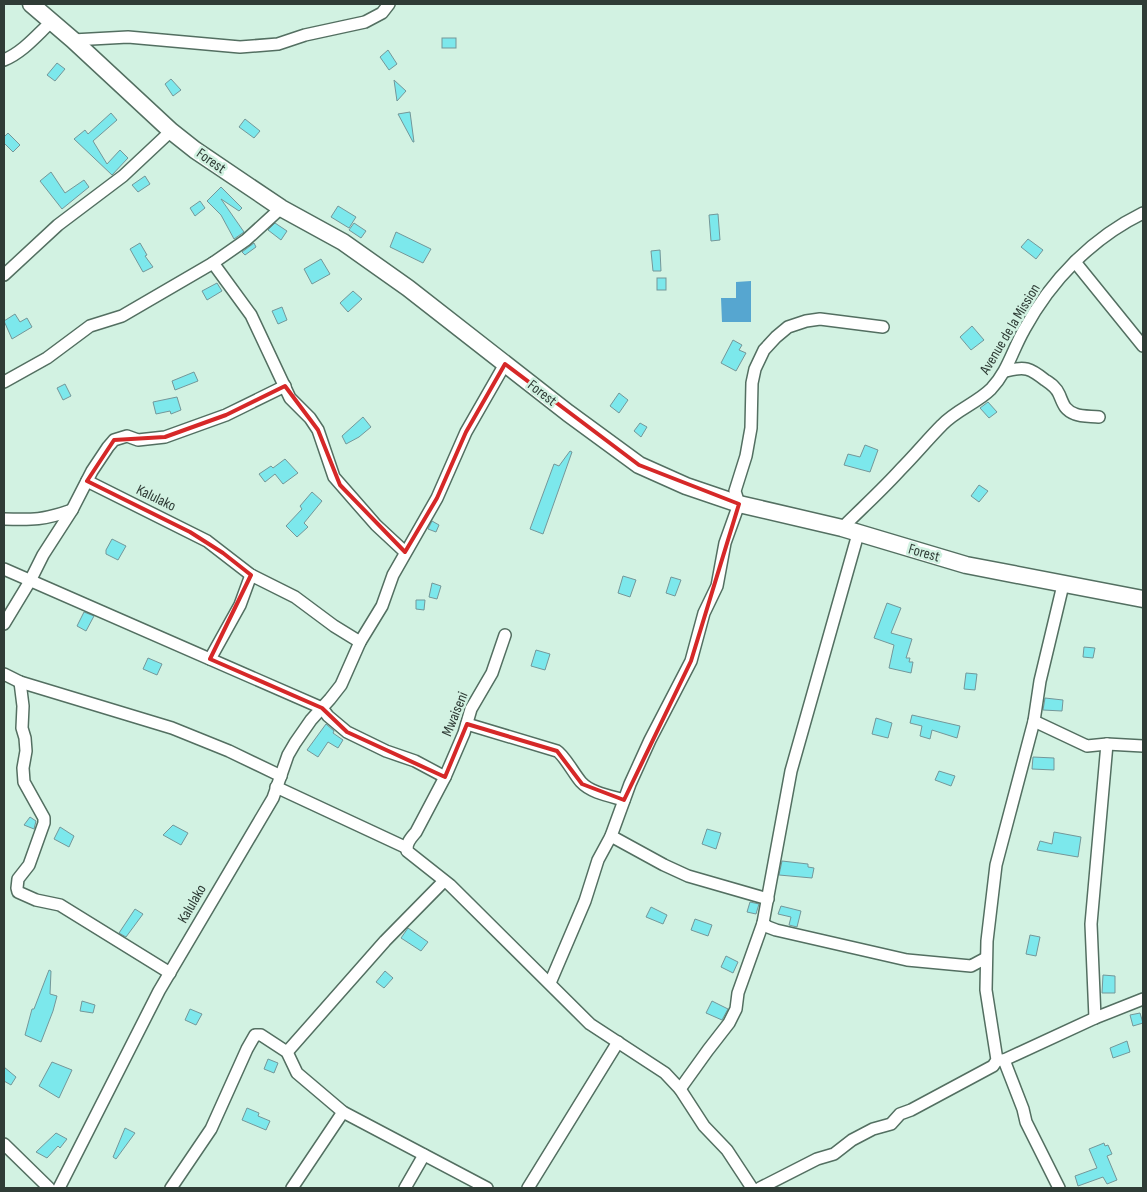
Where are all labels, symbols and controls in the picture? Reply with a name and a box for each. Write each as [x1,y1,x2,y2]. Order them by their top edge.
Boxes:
street label: Forest [193,144,230,178]
street label: Avenue de la Mission [975,280,1045,379]
street label: Forest [524,376,561,411]
street label: Kalulako [133,480,179,516]
street label: Forest [906,539,942,567]
street label: Mwaiseni [438,689,473,739]
street label: Kalulako [173,881,211,927]

